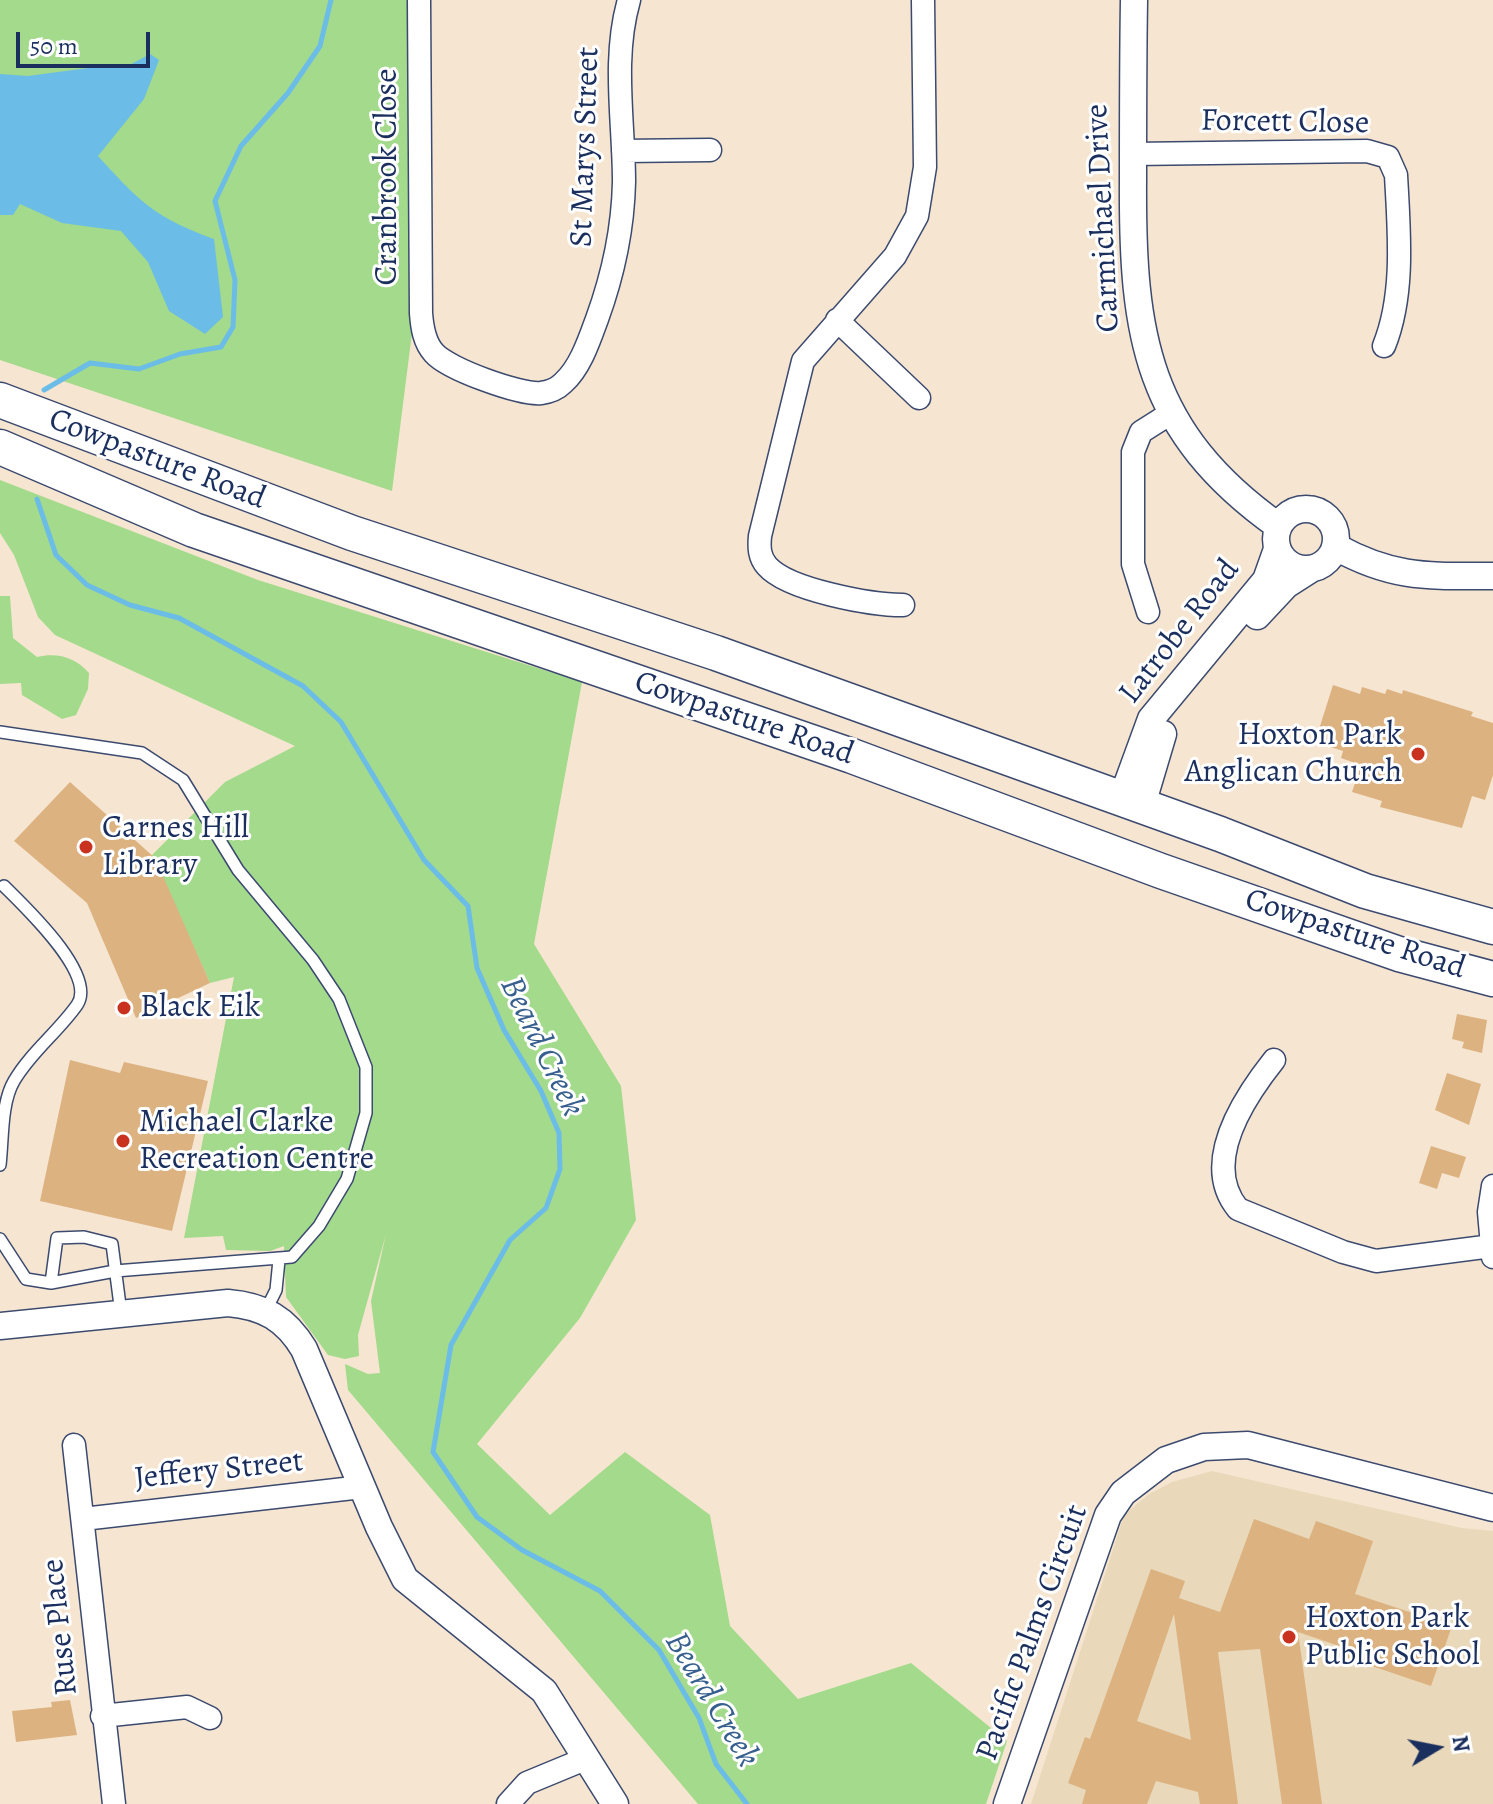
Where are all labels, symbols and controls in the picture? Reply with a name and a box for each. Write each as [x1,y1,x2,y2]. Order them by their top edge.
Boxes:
scale bar [20,16,154,66]
text: 50 m [30,30,78,62]
street label: St Marys Street [563,46,609,248]
street label: Cranbrook Close [369,68,407,286]
street label: Forcett Close [1200,102,1370,144]
street label: Carmichael Drive [1079,103,1129,333]
street label: Cowpasture Road [43,401,271,519]
street label: Latrobe Road [1112,552,1248,712]
street label: Cowpasture Road [629,664,859,774]
place label: Hoxton Park Anglican Church [1184,717,1402,792]
marker: Hoxton Park Anglican Church [1409,745,1427,763]
place label: Carnes Hill Library [102,810,249,885]
marker: Carnes Hill Library [77,838,95,856]
street label: Cowpasture Road [1240,881,1470,989]
water label: Beard Creek [490,970,592,1124]
place label: Black Eik [140,989,261,1027]
marker: Black Eik [115,999,133,1017]
place label: Michael Clarke Recreation Centre [139,1104,374,1179]
marker: Michael Clarke Recreation Centre [114,1132,132,1150]
street label: Jeffery Street [133,1443,305,1499]
street label: Pacific Palms Circuit [969,1500,1097,1766]
street label: Ruse Place [35,1557,87,1697]
place label: Hoxton Park Public School [1305,1600,1480,1675]
water label: Beard Creek [655,1625,767,1775]
marker: Hoxton Park Public School [1280,1628,1298,1646]
north arrow [1397,1708,1477,1788]
text: N [1444,1733,1477,1754]

